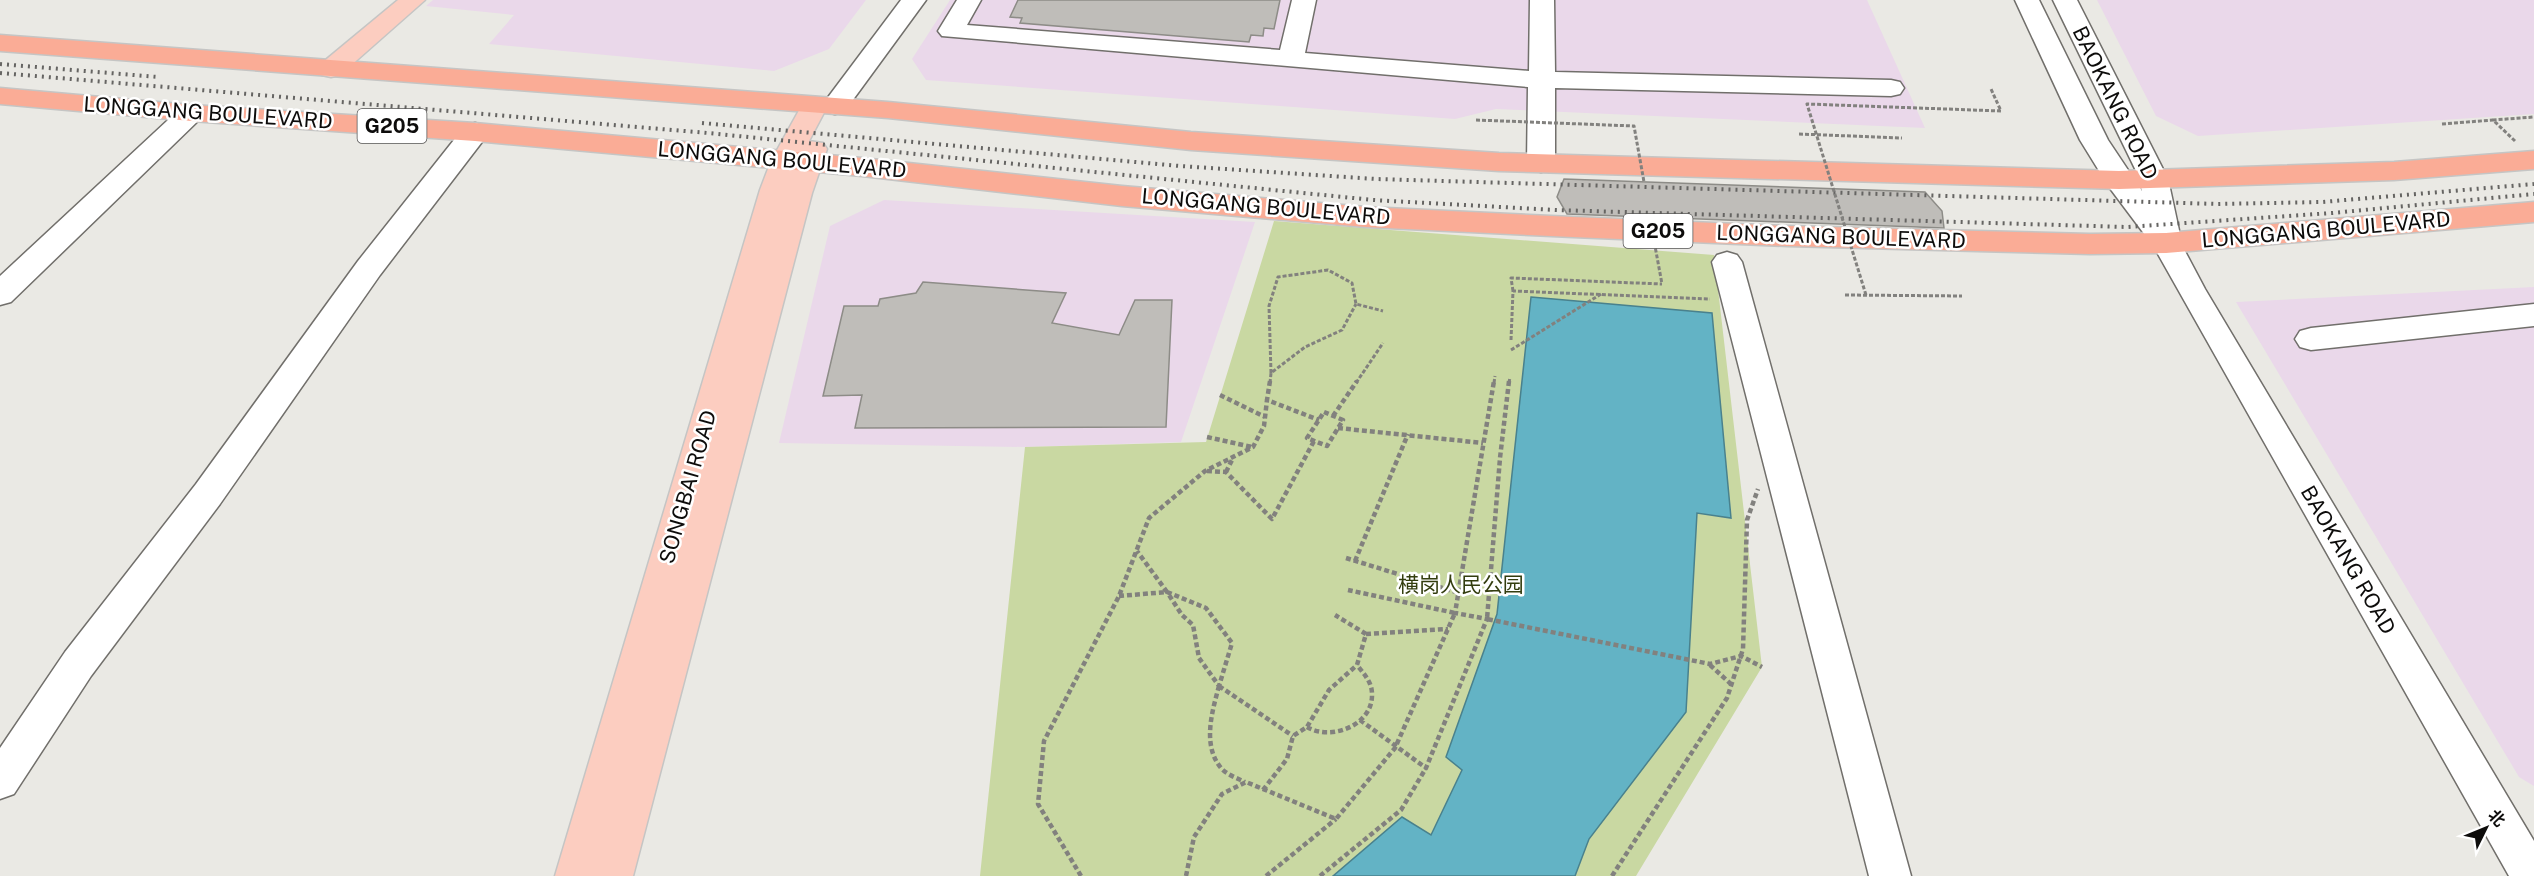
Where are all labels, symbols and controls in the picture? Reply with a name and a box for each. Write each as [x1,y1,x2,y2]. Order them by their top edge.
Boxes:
street label: BAOKANG ROAD [2067,22,2163,184]
street label: LONGGANG BOULEVARD [83,91,333,134]
road number: G205 [358,109,426,143]
street label: LONGGANG BOULEVARD [657,136,907,183]
street label: LONGGANG BOULEVARD [1141,183,1391,230]
street label: LONGGANG BOULEVARD [2201,206,2451,253]
road number: G205 [1624,214,1692,248]
street label: LONGGANG BOULEVARD [1716,220,1966,253]
street label: SONGBAI ROAD [654,407,721,566]
street label: BAOKANG ROAD [2296,481,2401,639]
park label: 横岗人民公园 [1398,572,1524,597]
north arrow [2456,798,2516,858]
text: 北 [2484,806,2509,830]

